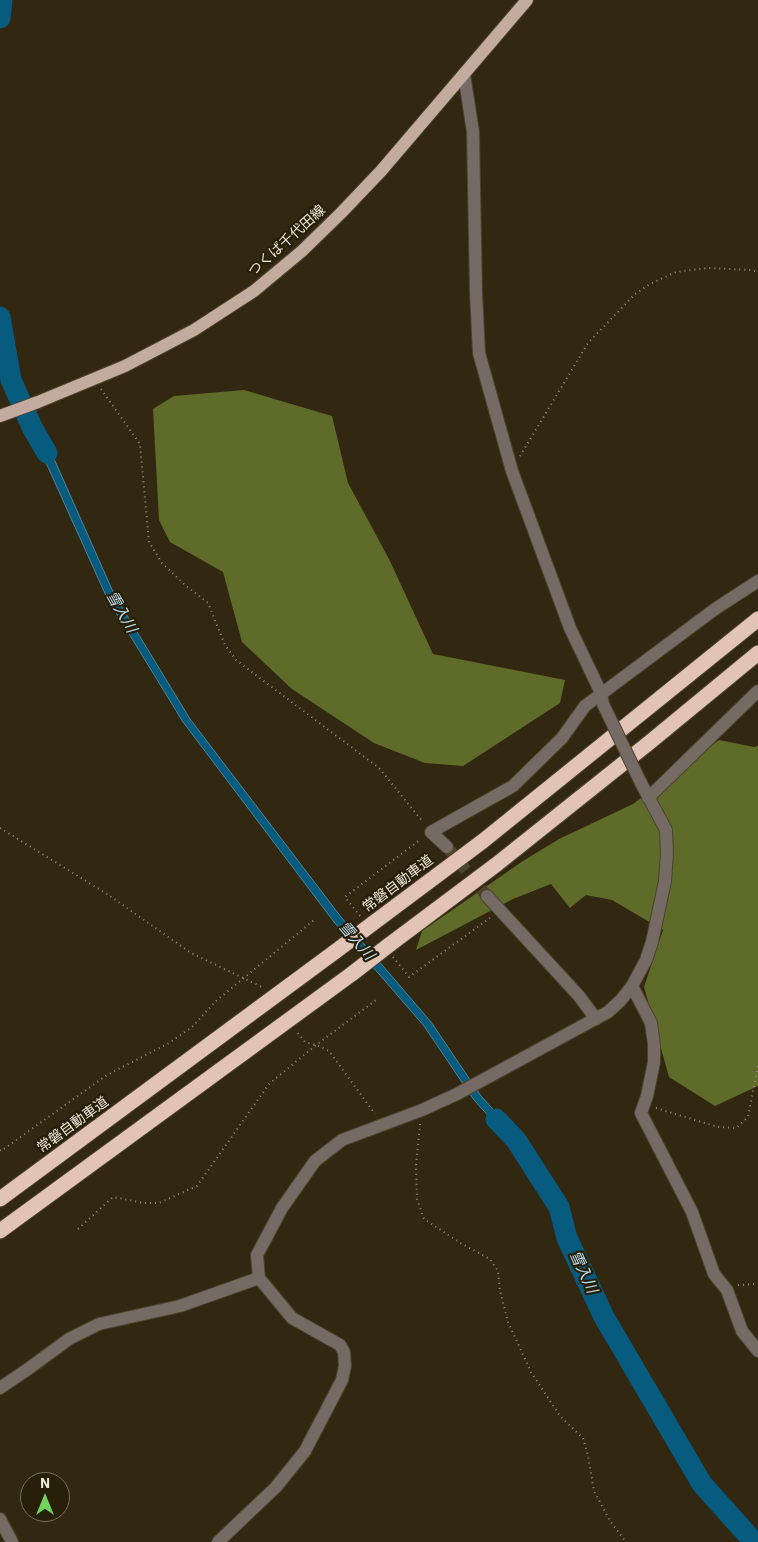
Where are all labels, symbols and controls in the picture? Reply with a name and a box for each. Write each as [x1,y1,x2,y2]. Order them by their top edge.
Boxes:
street label: つくば千代田線 [245,202,329,280]
water label: 雪入川 [102,588,140,636]
street label: 常磐自動車道 [359,852,437,916]
water label: 雪入川 [334,918,378,964]
street label: 常磐自動車道 [34,1094,112,1156]
water label: 雪入川 [565,1248,601,1296]
north arrow [20,1472,70,1522]
text: N [40,1474,50,1492]

